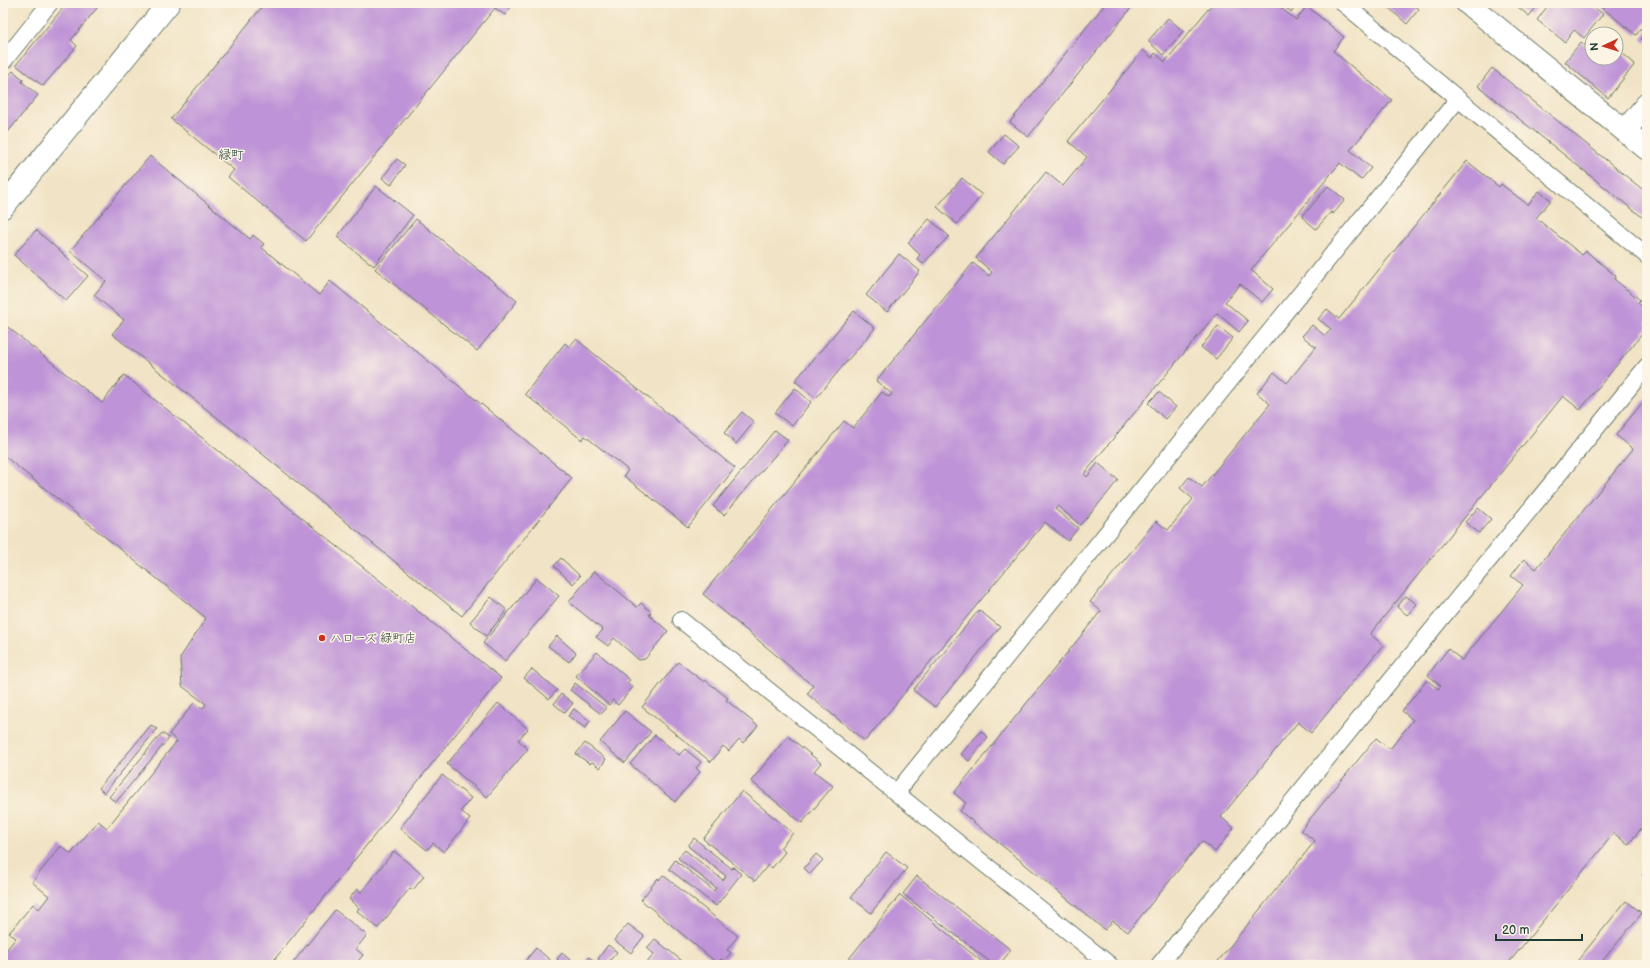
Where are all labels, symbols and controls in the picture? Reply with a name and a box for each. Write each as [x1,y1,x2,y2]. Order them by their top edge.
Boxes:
north arrow [1584,26,1624,66]
text: N [1588,42,1601,51]
district label: 緑町 [218,147,244,163]
place label: ハローズ 緑町店 [330,631,416,646]
marker: ハローズ 緑町店 [317,633,327,643]
scale bar [1496,916,1582,942]
text: 20 m [1502,923,1529,938]

